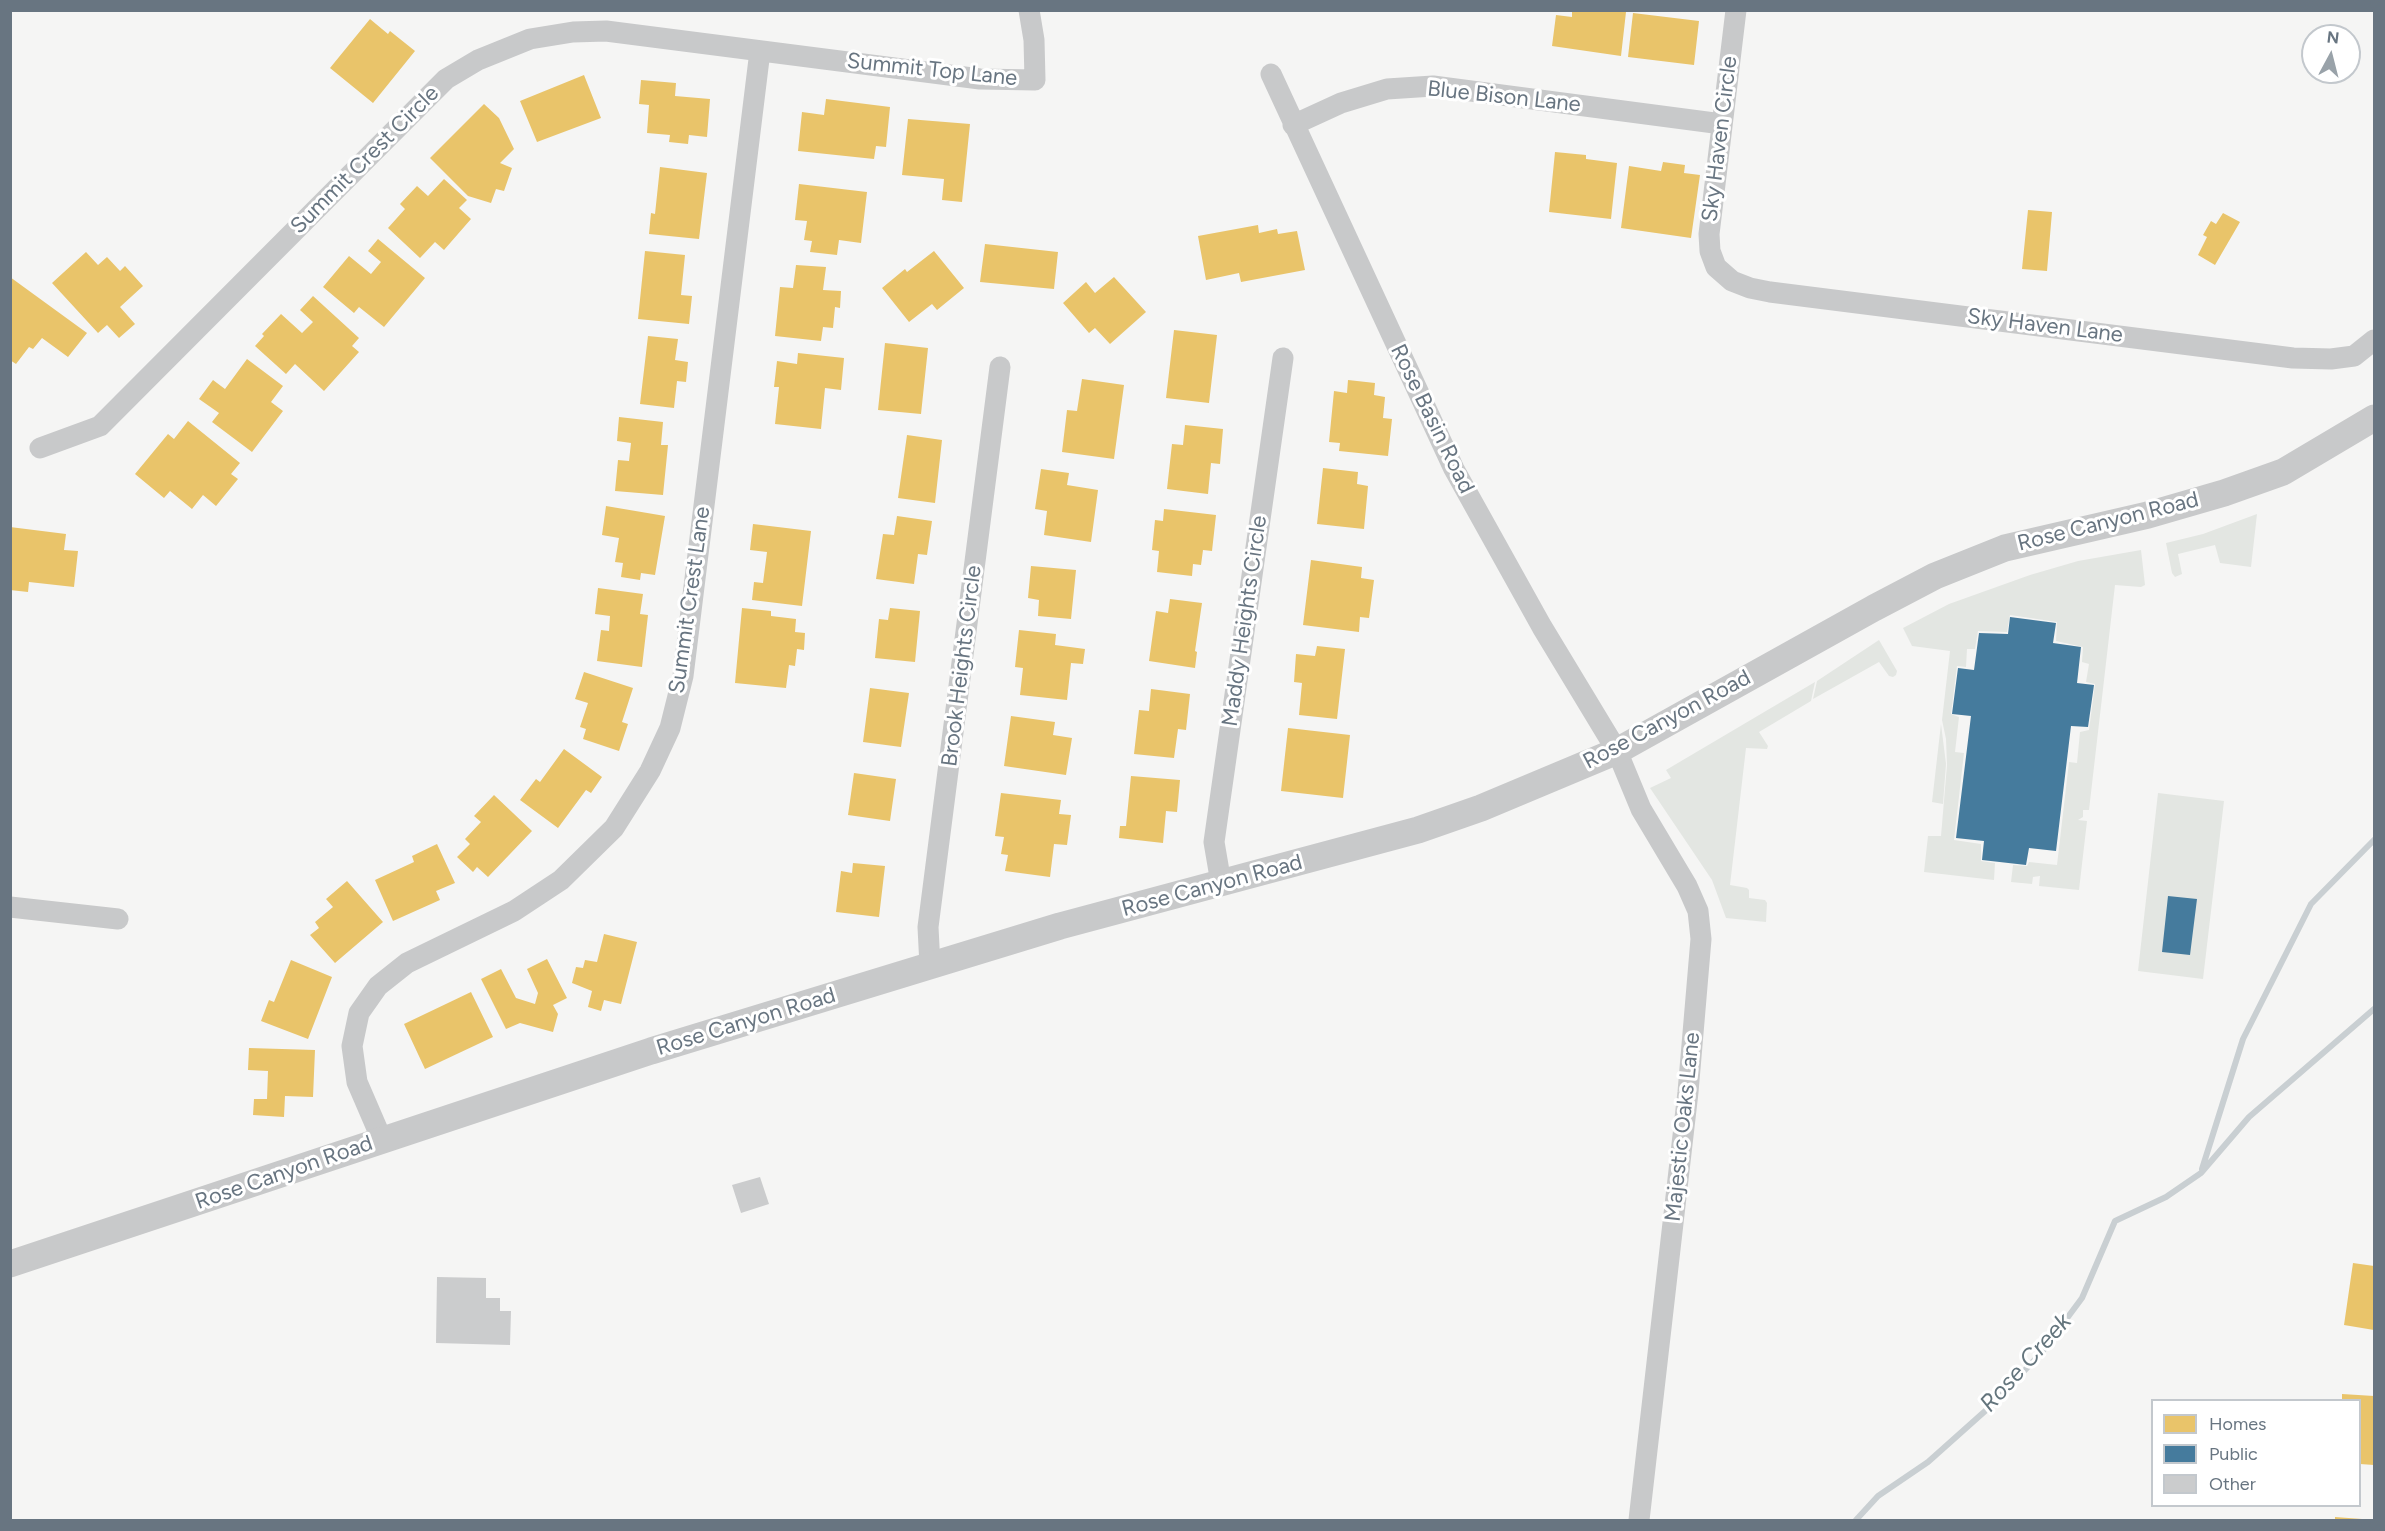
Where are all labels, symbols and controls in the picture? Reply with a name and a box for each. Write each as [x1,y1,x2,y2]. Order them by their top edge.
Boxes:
north arrow [2301,24,2361,84]
text: N [2326,27,2340,48]
street label: Summit Top Lane [846,48,1018,92]
street label: Sky Haven Circle [1697,55,1743,223]
street label: Blue Bison Lane [1426,76,1582,118]
street label: Summit Crest Circle [285,80,445,240]
street label: Sky Haven Lane [1966,303,2124,349]
street label: Rose Basin Road [1384,340,1480,498]
street label: Rose Canyon Road [2015,487,2201,557]
street label: Summit Crest Lane [664,505,716,695]
street label: Maddy Heights Circle [1217,514,1273,728]
street label: Brook Heights Circle [937,564,987,768]
street label: Rose Canyon Road [1579,665,1755,775]
street label: Rose Canyon Road [1119,849,1305,923]
street label: Rose Canyon Road [653,982,839,1062]
street label: Majestic Oaks Lane [1660,1031,1706,1223]
street label: Rose Canyon Road [192,1130,376,1216]
water label: Rose Creek [1974,1308,2078,1418]
legend [2151,1399,2361,1507]
text: Homes [2209,1413,2267,1435]
text: Public [2209,1443,2258,1465]
text: Other [2209,1473,2256,1495]

